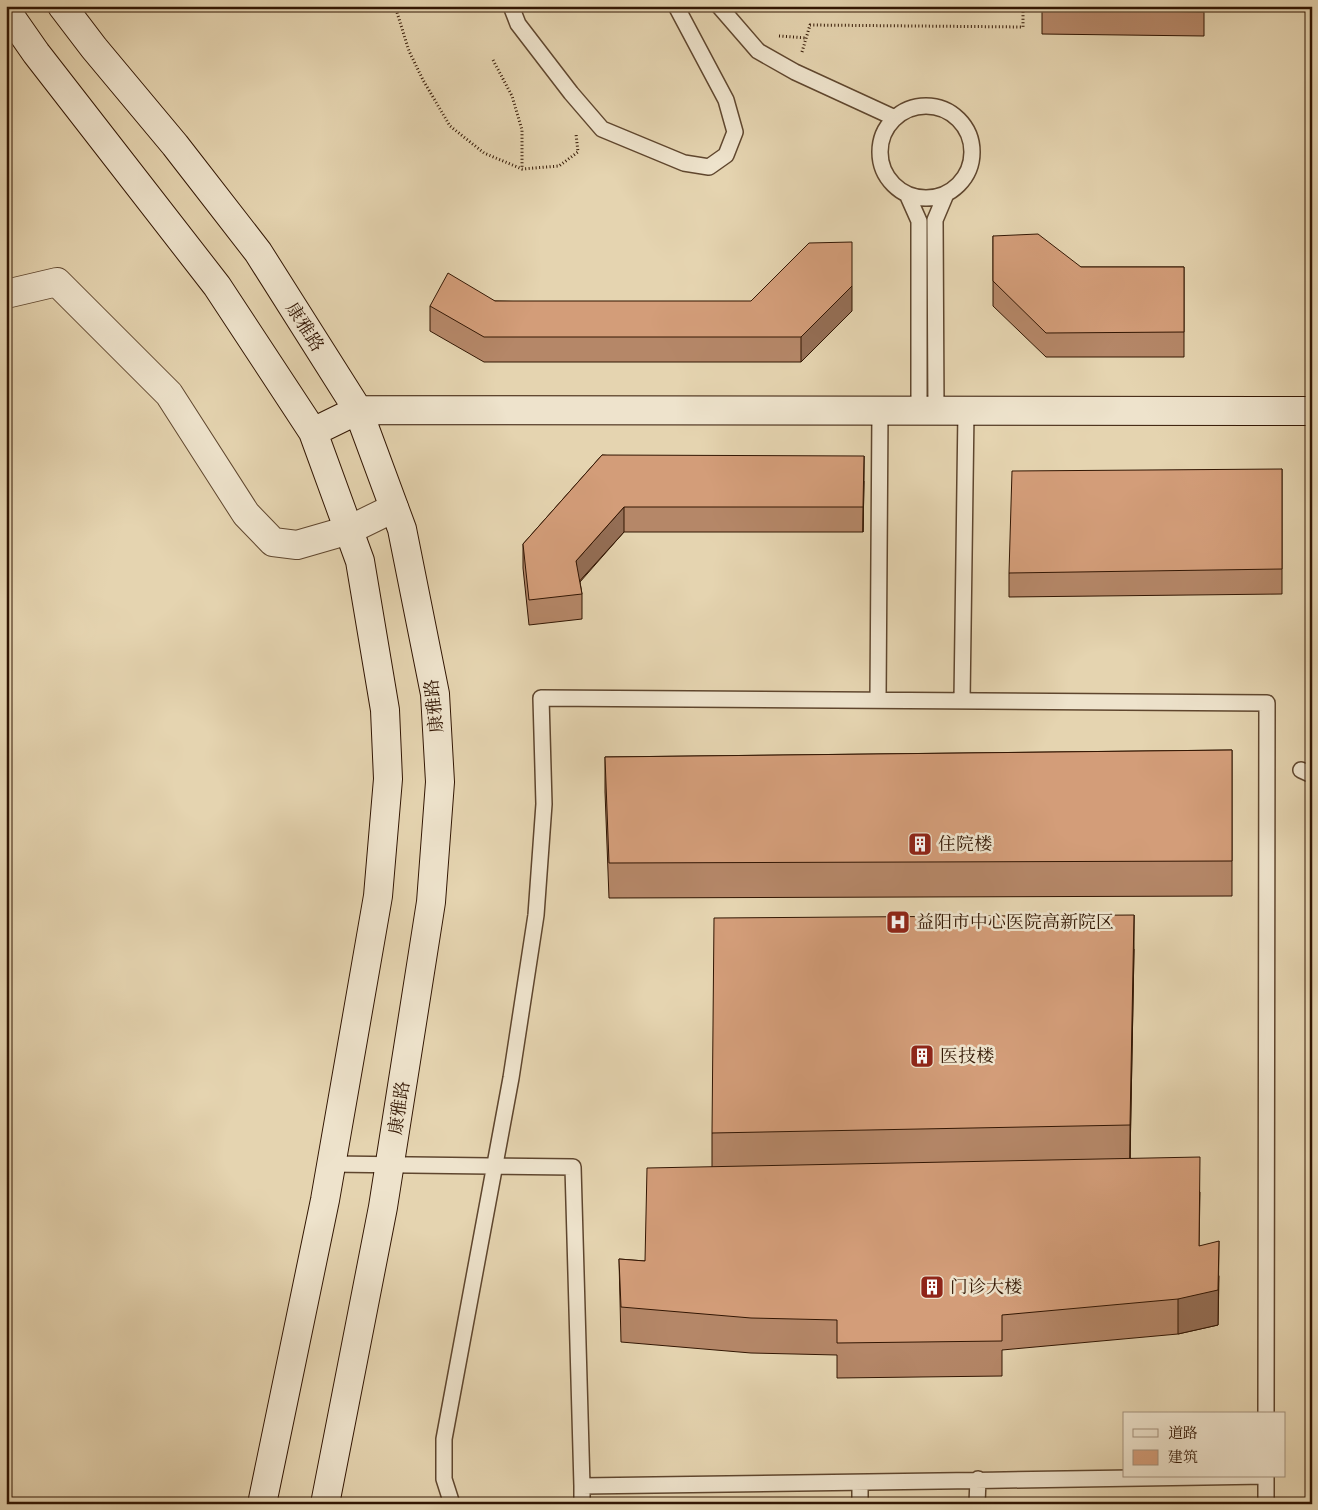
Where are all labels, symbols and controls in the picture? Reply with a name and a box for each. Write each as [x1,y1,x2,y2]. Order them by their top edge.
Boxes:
street label: 康雅路 [281,298,329,356]
street label: 康雅路 [419,678,449,734]
building icon: 住院楼 [907,831,933,857]
place label: 住院楼 [938,832,992,856]
hospital icon: 益阳市中心医院高新院区 [885,909,911,935]
place label: 益阳市中心医院高新院区 [916,910,1114,934]
building icon: 医技楼 [909,1043,935,1069]
place label: 医技楼 [940,1044,994,1068]
street label: 康雅路 [383,1079,415,1137]
building icon: 门诊大楼 [919,1274,945,1300]
place label: 门诊大楼 [950,1275,1022,1299]
legend [1123,1412,1286,1478]
text: 道路 [1168,1423,1198,1443]
text: 建筑 [1168,1447,1198,1467]

